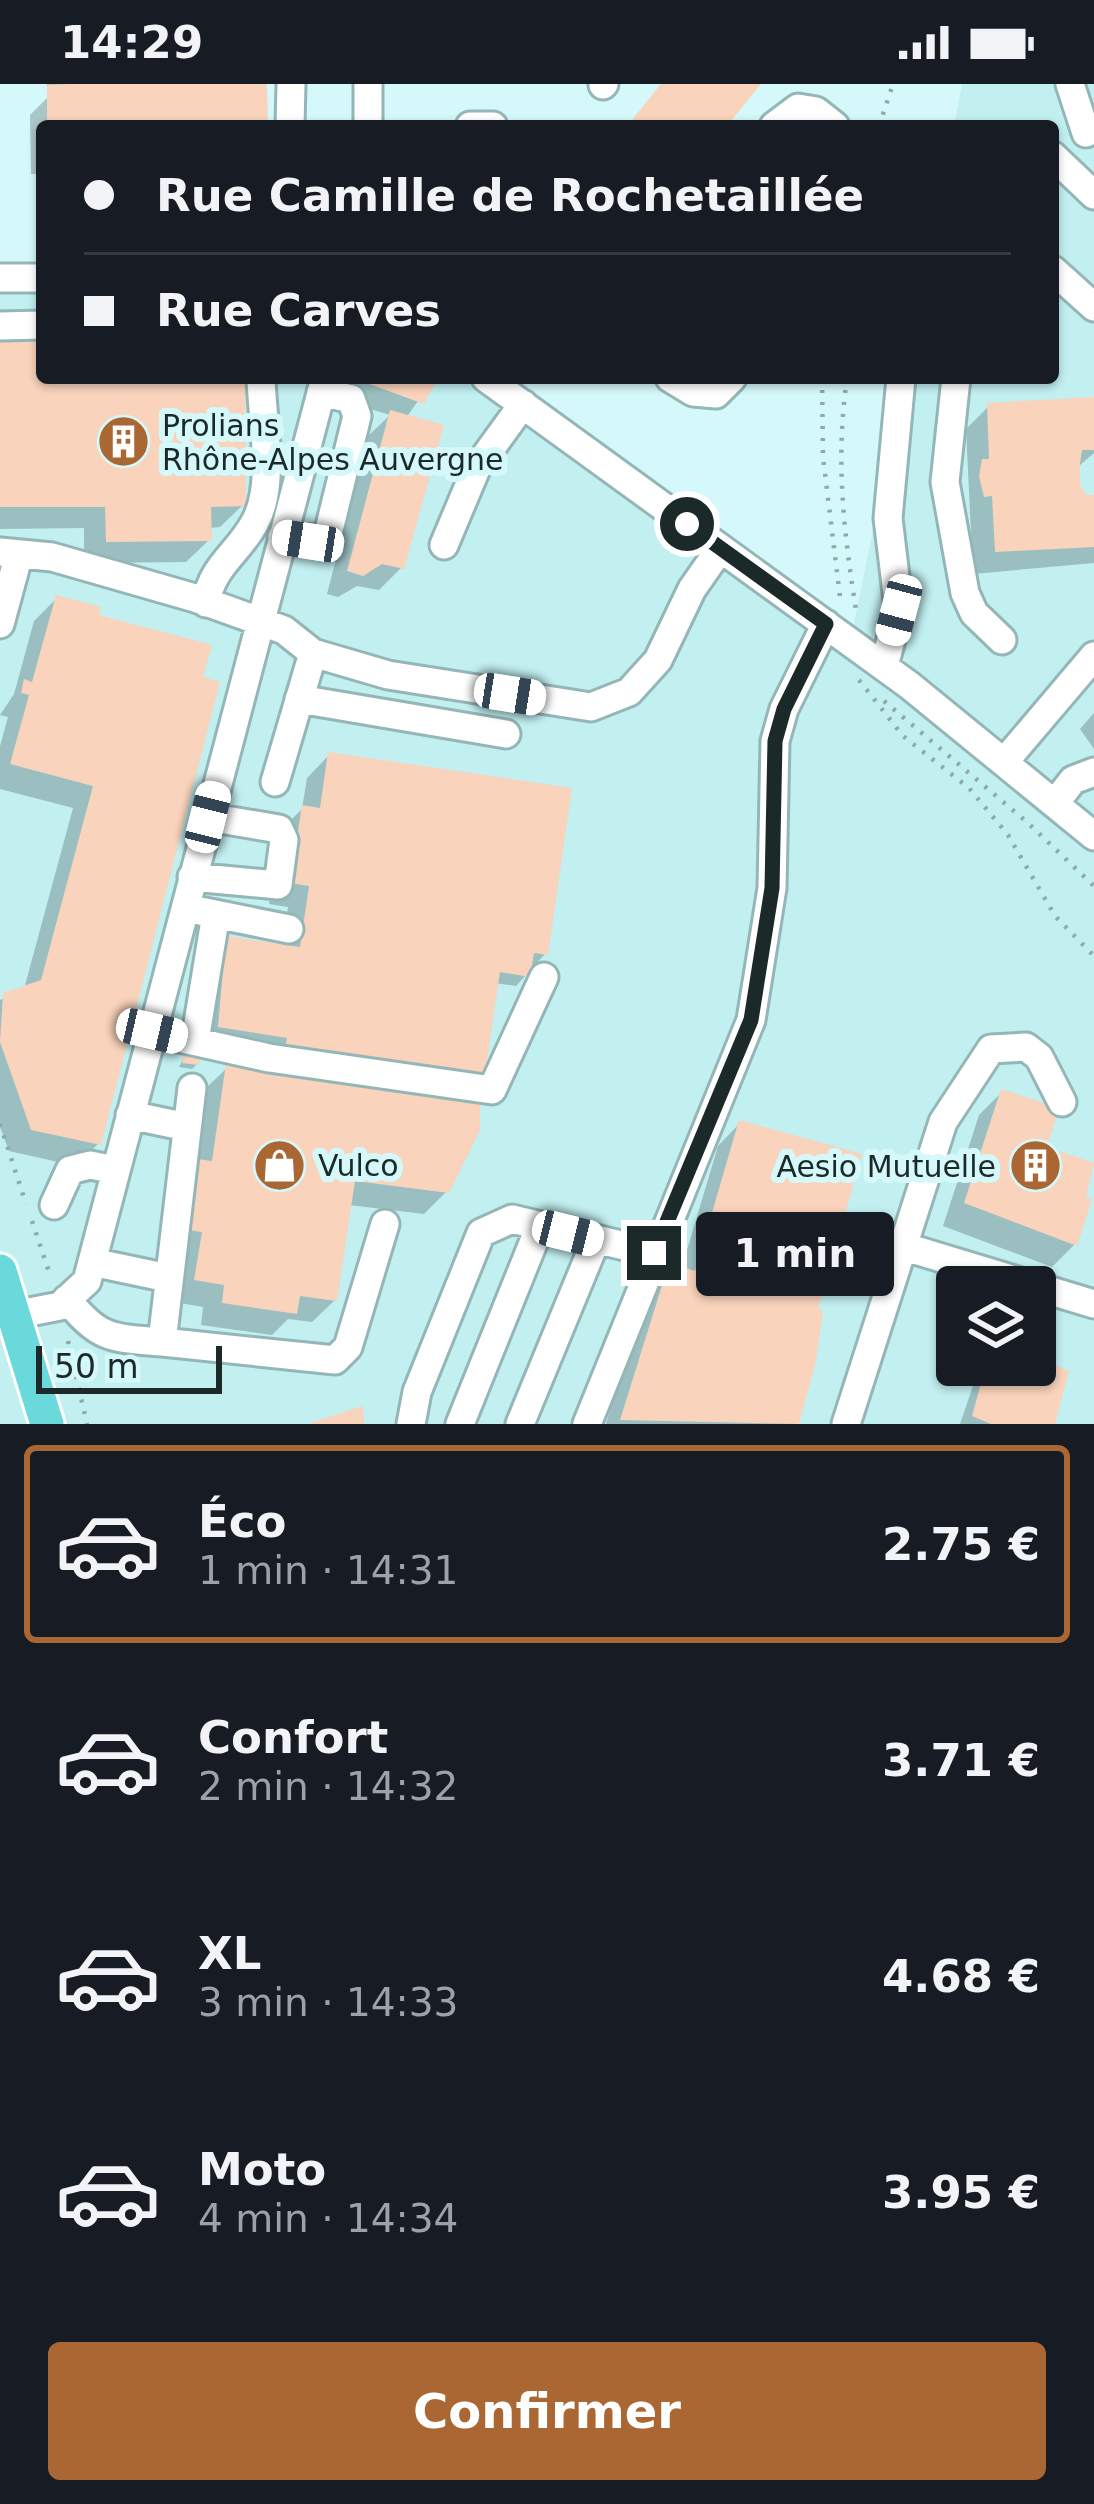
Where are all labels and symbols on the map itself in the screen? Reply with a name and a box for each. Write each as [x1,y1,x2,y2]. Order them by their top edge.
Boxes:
place label: Prolians Rhône-Alpes Auvergne [162,408,503,477]
building icon: Prolians Rhône-Alpes Auvergne [95,414,151,470]
route start [660,497,714,551]
car [270,518,346,564]
car [872,571,926,649]
car [472,671,548,717]
car [182,778,234,856]
car [113,1005,191,1057]
shop icon: Vulco [251,1137,307,1193]
building icon: Aesio Mutuelle [1007,1138,1063,1194]
place label: Vulco [318,1148,399,1183]
place label: Aesio Mutuelle [776,1149,996,1184]
car [529,1207,607,1259]
callout: 1 min [696,1211,894,1295]
route end [627,1226,681,1280]
scale bar [36,1340,222,1393]

